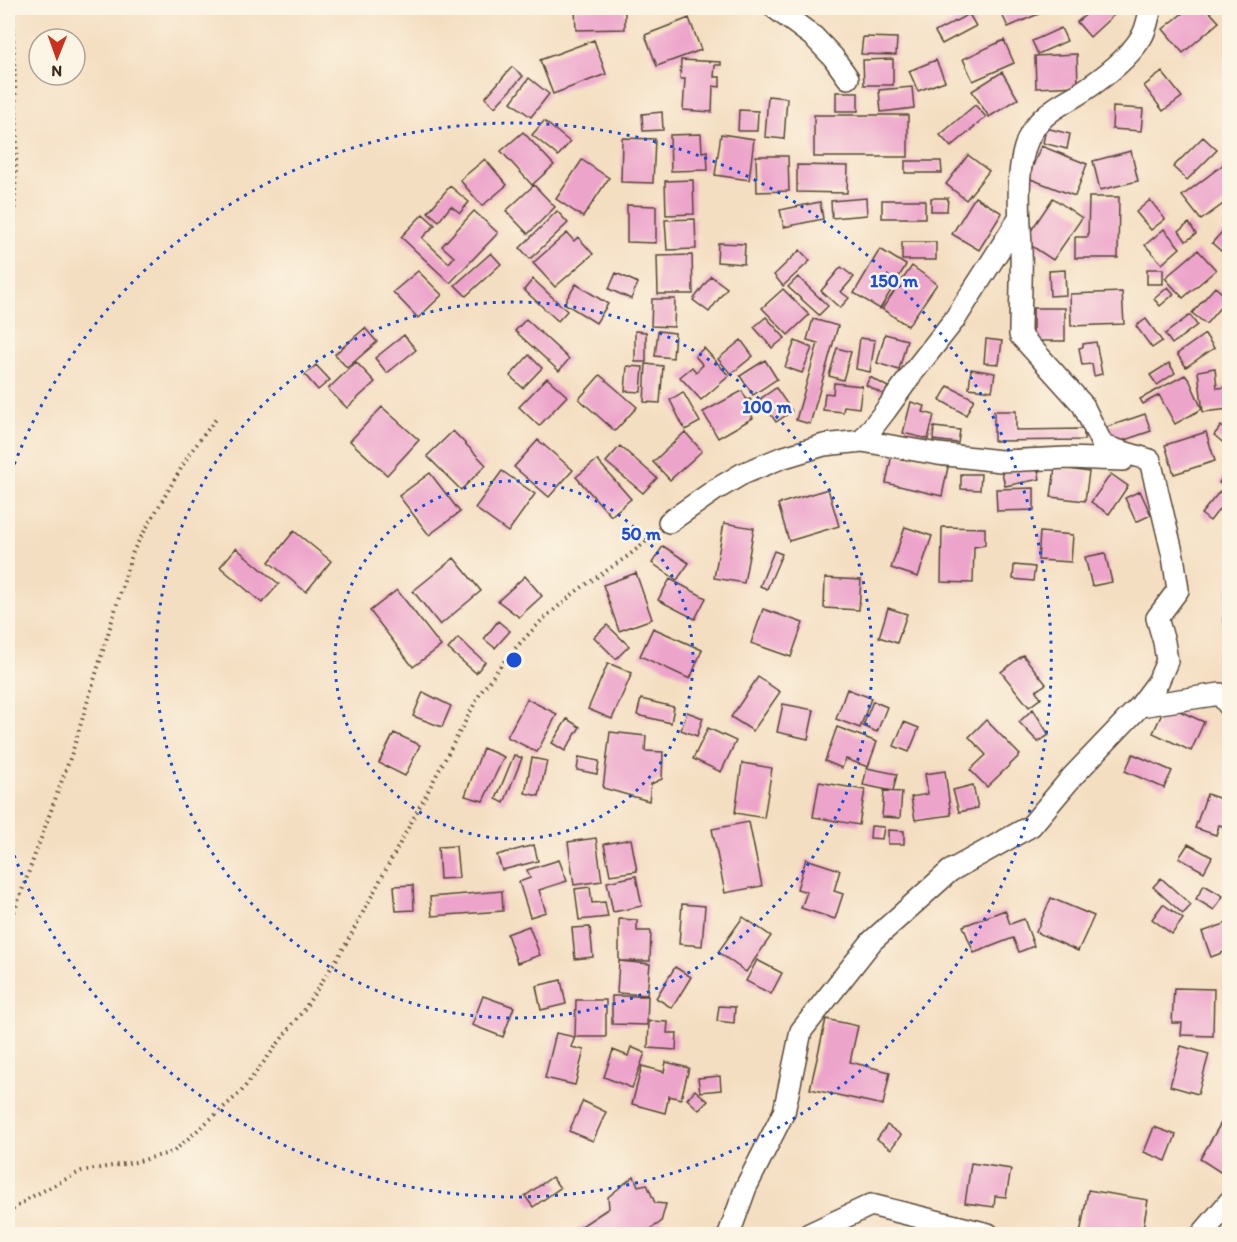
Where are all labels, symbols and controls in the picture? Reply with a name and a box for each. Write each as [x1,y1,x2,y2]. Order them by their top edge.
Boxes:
north arrow [27,27,87,87]
text: N [51,62,62,81]
text: 150 m [870,270,919,292]
text: 100 m [742,396,793,418]
text: 50 m [621,523,662,545]
centre of rings [504,650,524,670]

